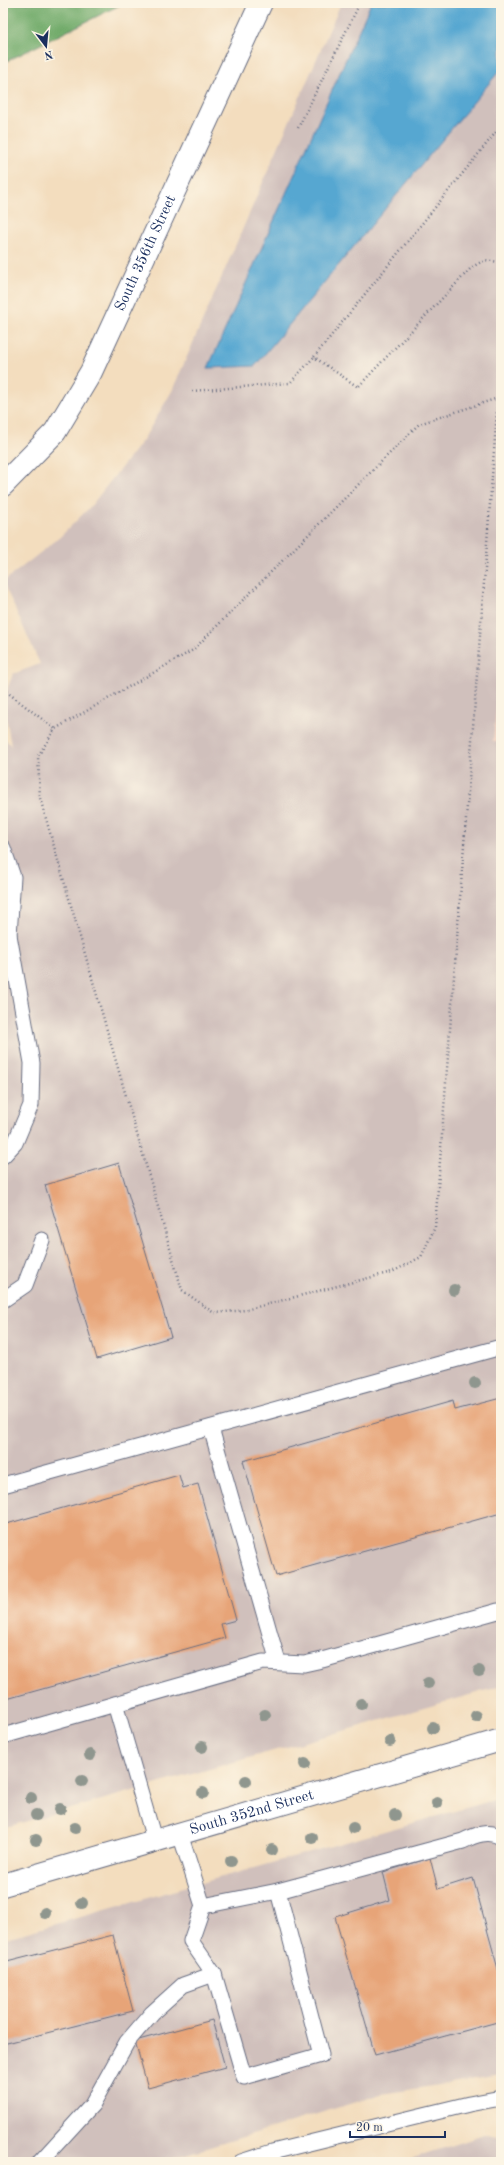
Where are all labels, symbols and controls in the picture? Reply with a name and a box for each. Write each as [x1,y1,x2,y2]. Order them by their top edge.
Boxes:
north arrow [26,26,66,66]
text: N [42,48,54,61]
street label: South 356th Street [113,193,179,314]
street label: South 352nd Street [188,1787,315,1838]
scale bar [350,2113,445,2139]
text: 20 m [356,2122,383,2134]

